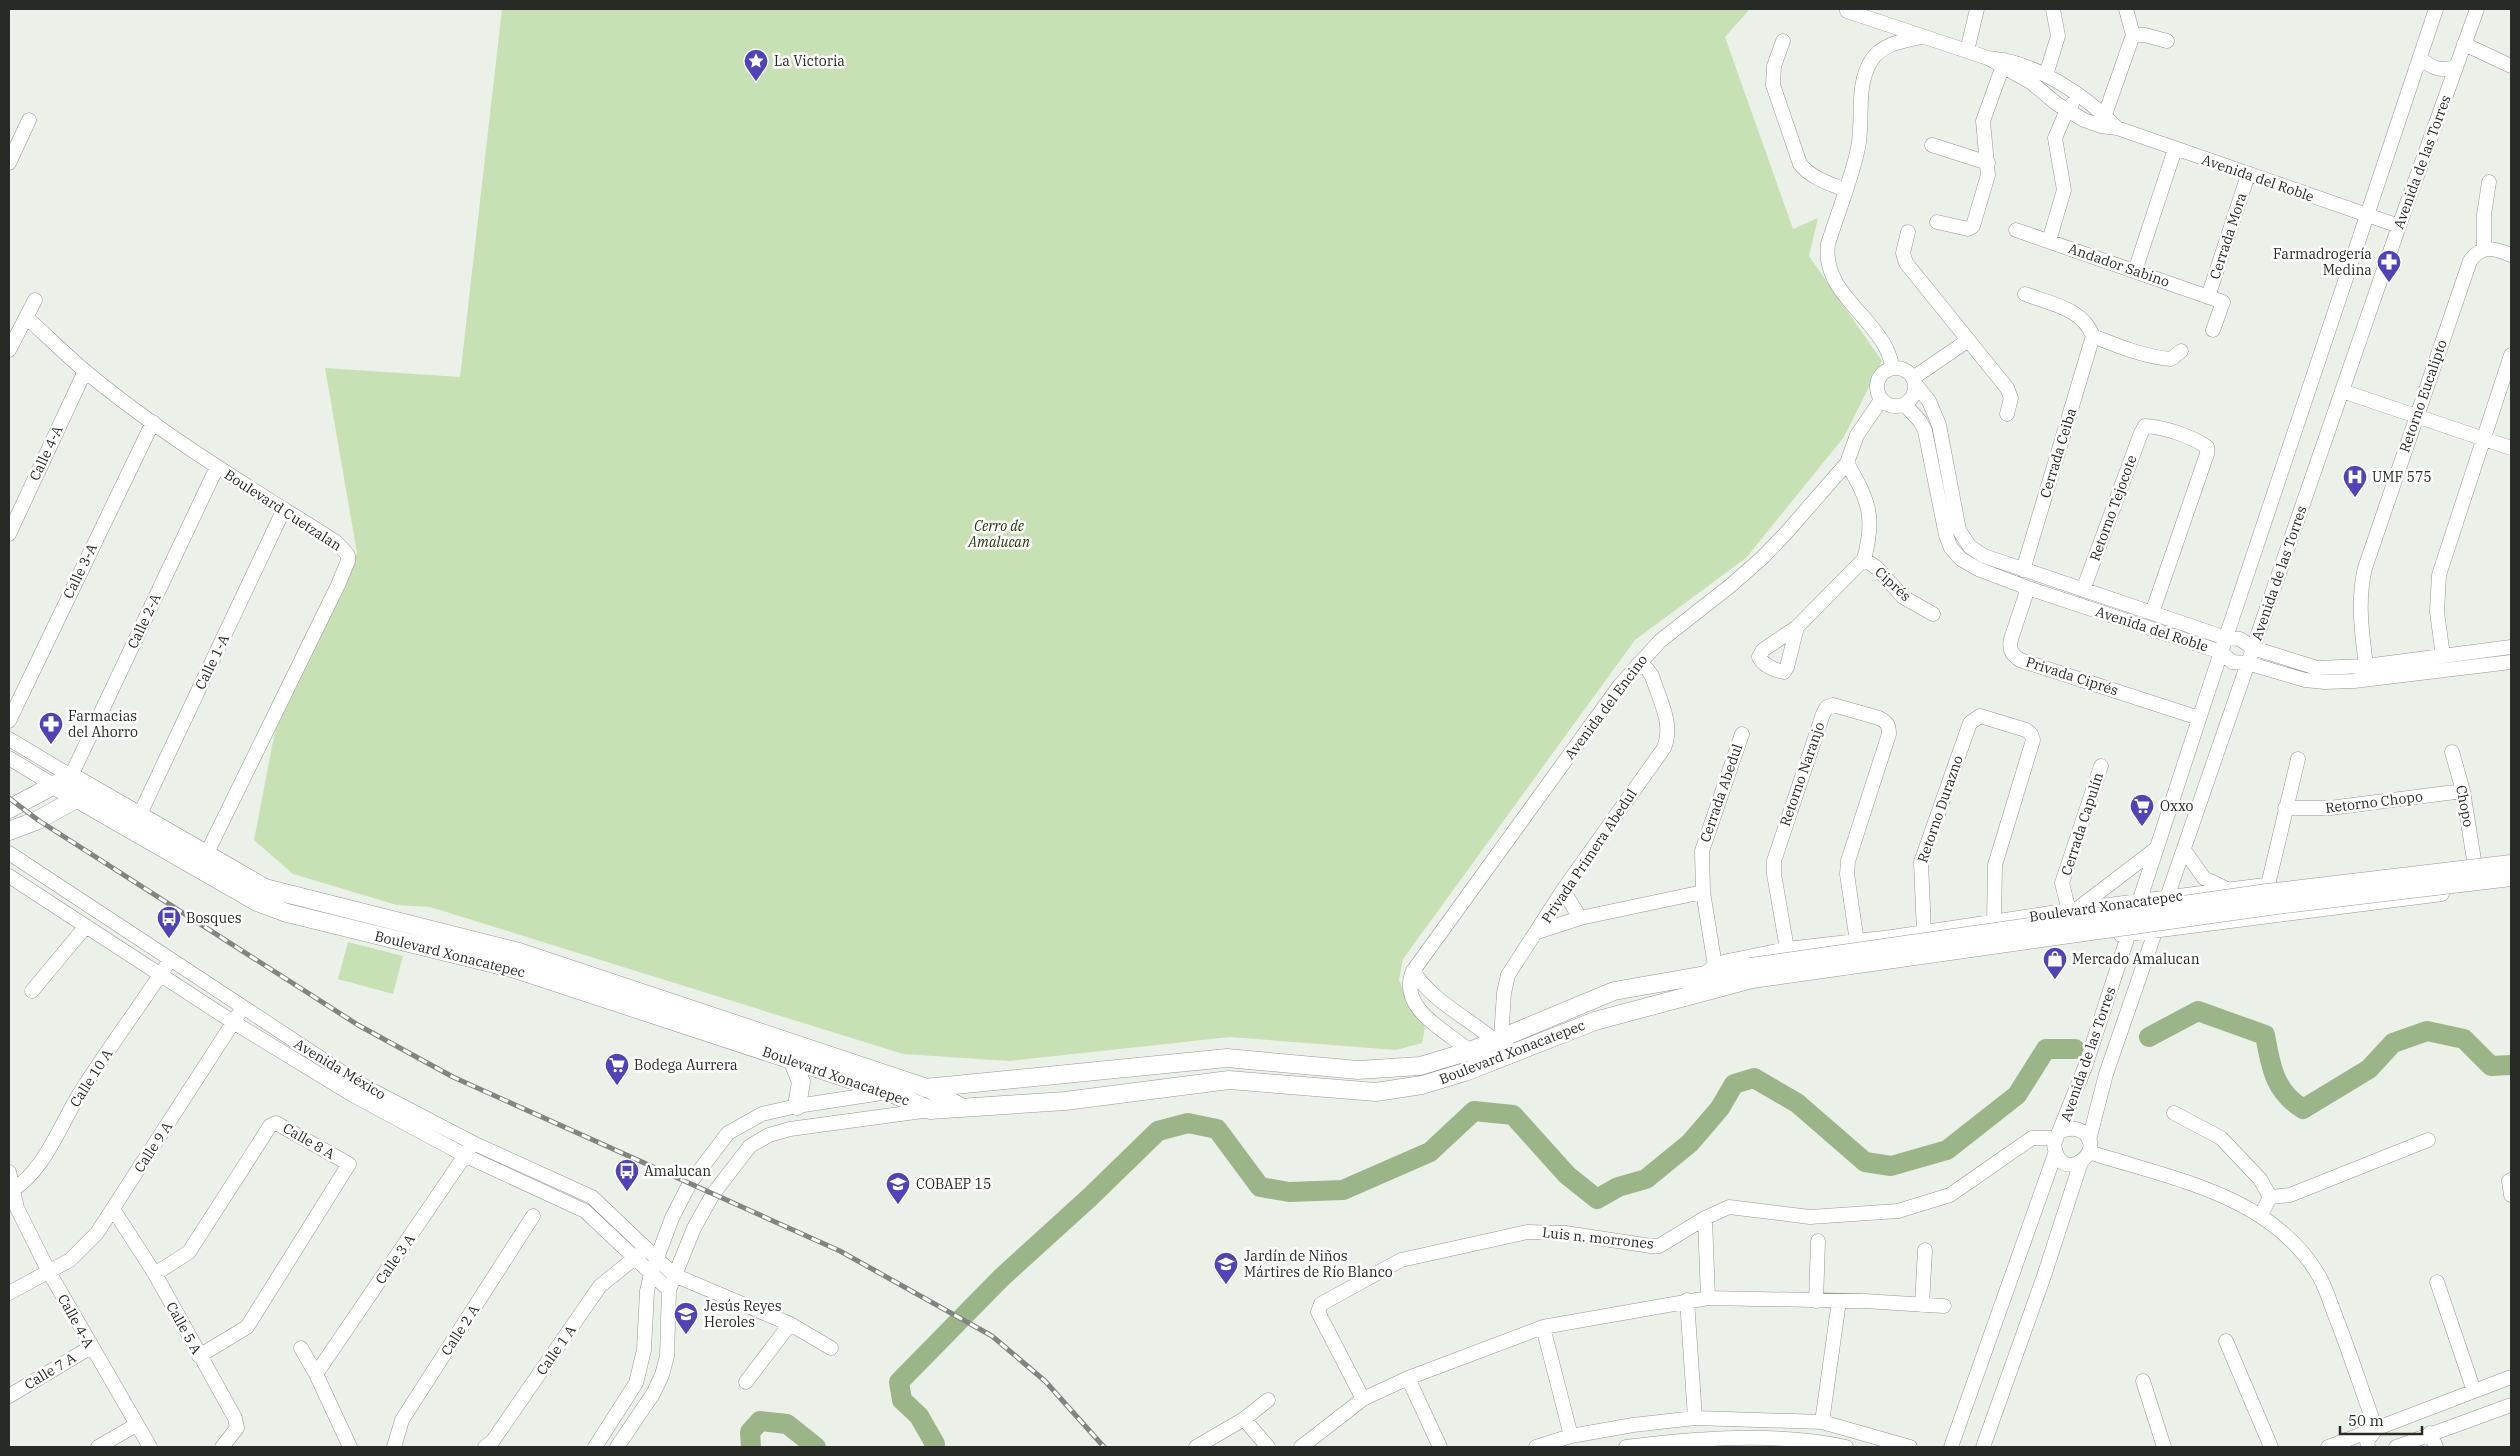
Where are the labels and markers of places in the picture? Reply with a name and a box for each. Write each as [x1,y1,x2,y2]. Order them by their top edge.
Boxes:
place icon: La Victoria [743,48,769,82]
place label: La Victoria [774,52,845,70]
place label: Farmadrogería Medina [2273,245,2372,279]
pharmacy icon: Farmadrogería Medina [2376,249,2402,283]
hospital icon: UMF 575 [2342,464,2368,498]
place label: UMF 575 [2372,468,2432,486]
place label: Farmacias del Ahorro [68,707,138,741]
pharmacy icon: Farmacias del Ahorro [38,711,64,745]
supermarket icon: Oxxo [2129,793,2155,827]
place label: Oxxo [2160,797,2193,815]
bus stop icon: Bosques [156,905,182,939]
place label: Bosques [186,909,242,927]
shop icon: Mercado Amalucan [2042,946,2068,980]
place label: Mercado Amalucan [2072,950,2200,968]
supermarket icon: Bodega Aurrera [604,1052,630,1086]
place label: Bodega Aurrera [634,1056,738,1074]
bus stop icon: Amalucan [614,1158,640,1192]
place label: Amalucan [644,1162,711,1180]
school or university icon: COBAEP 15 [885,1171,911,1205]
place label: COBAEP 15 [916,1175,991,1193]
place label: Jardín de Niños Mártires de Río Blanco [1244,1247,1393,1281]
school or university icon: Jardín de Niños Mártires de Río Blanco [1213,1251,1239,1285]
place label: Jesús Reyes Heroles [704,1297,782,1331]
school or university icon: Jesús Reyes Heroles [673,1301,699,1335]

